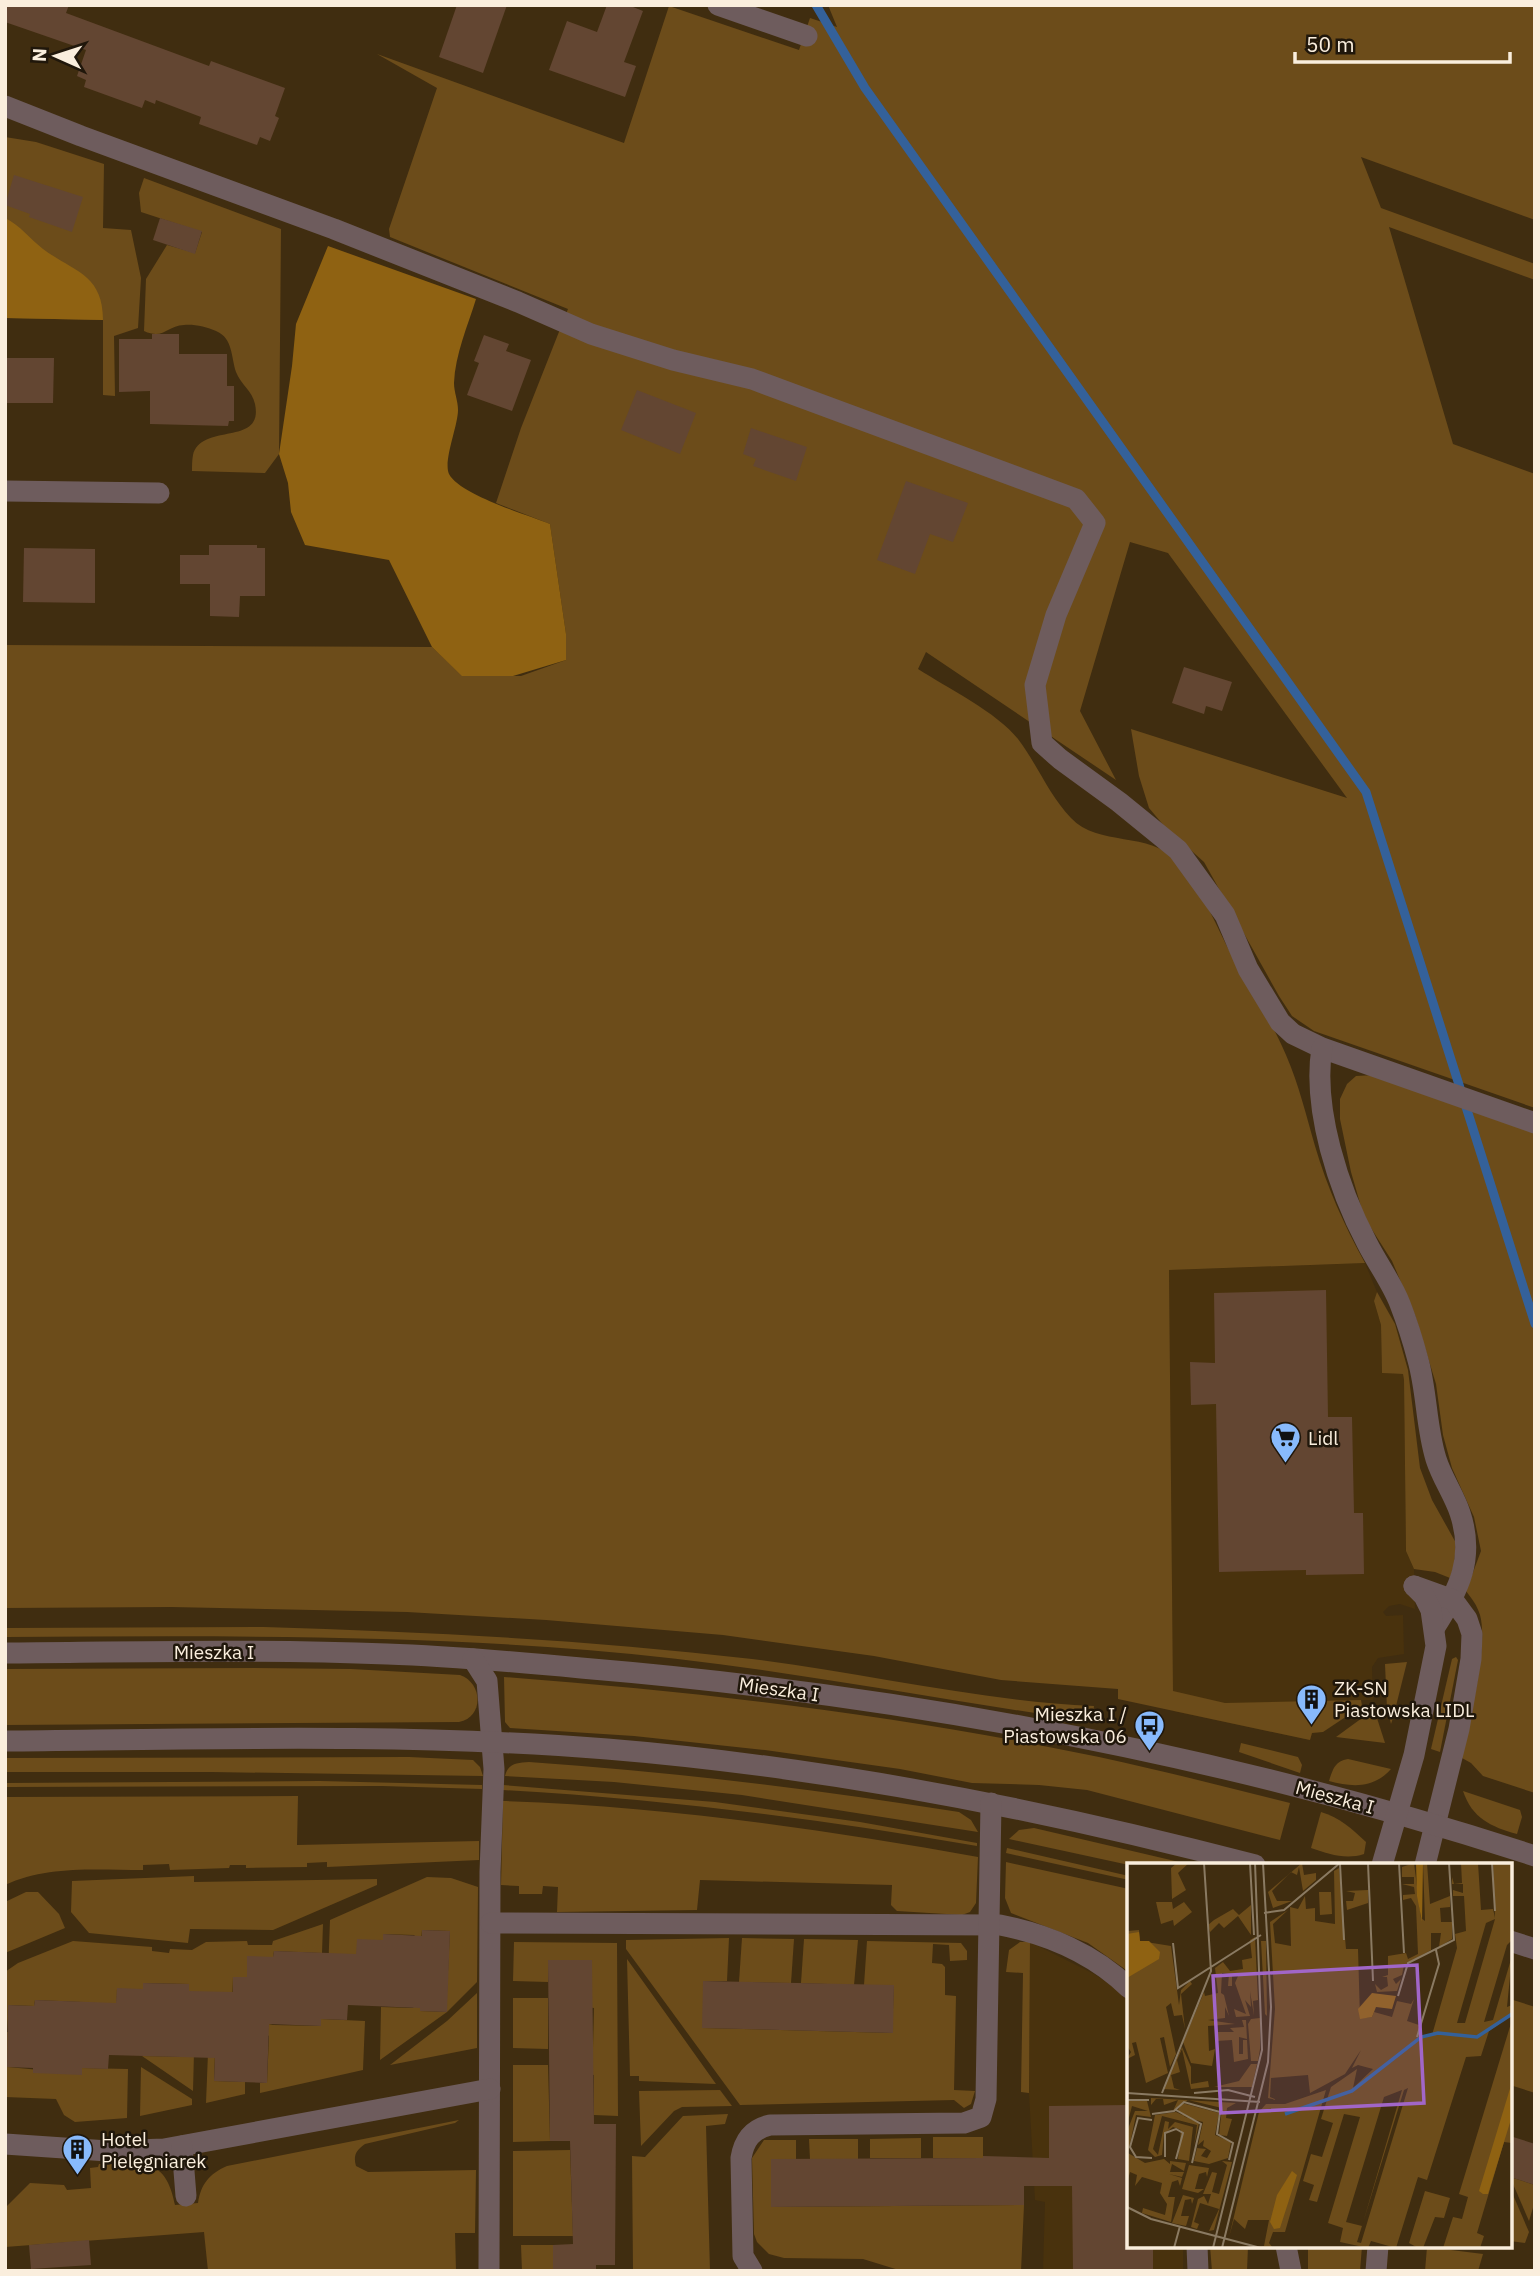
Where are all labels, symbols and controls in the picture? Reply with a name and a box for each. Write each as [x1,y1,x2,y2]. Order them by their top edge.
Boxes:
north arrow [21,21,91,91]
scale bar [1295,21,1510,65]
text: 50 m [1306,30,1355,58]
text: N [27,48,51,63]
supermarket icon: Lidl [1268,1421,1302,1465]
place label: Lidl [1308,1426,1338,1450]
street label: Mieszka I [174,1640,254,1664]
street label: Mieszka I [737,1672,821,1706]
place label: ZK-SN Piastowska LIDL [1334,1676,1474,1722]
building icon: ZK-SN Piastowska LIDL [1294,1682,1328,1726]
place label: Mieszka I / Piastowska 06 [1003,1702,1127,1748]
bus stop icon: Mieszka I / Piastowska 06 [1133,1708,1167,1752]
street label: Mieszka I [1293,1775,1377,1819]
inset map [1127,1863,1512,2248]
place label: Hotel Pielęgniarek [101,2127,206,2173]
building icon: Hotel Pielęgniarek [61,2133,95,2177]

